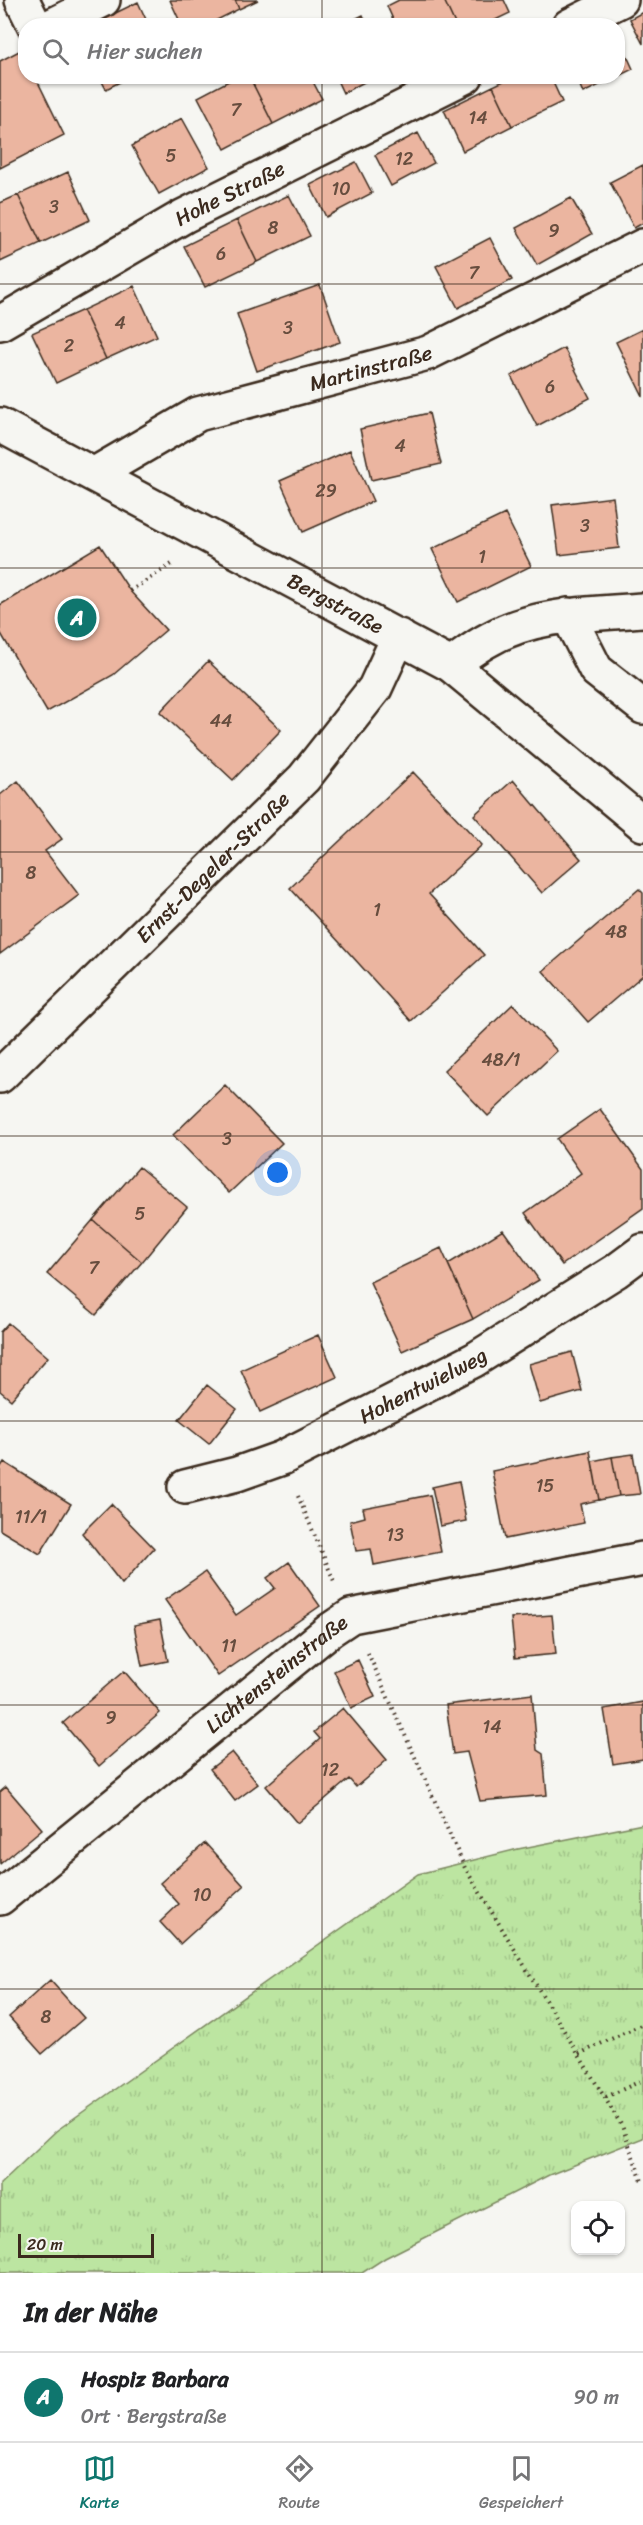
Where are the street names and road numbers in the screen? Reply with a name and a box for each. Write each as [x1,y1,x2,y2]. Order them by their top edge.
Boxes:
street label: Hohe Straße [167,150,292,237]
street label: Martinstraße [305,334,437,403]
street label: Bergstraße [280,562,391,645]
street label: Ernst-Degeler-Straße [126,782,300,953]
street label: Hohentwielweg [352,1337,496,1435]
street label: Lichtensteinstraße [196,1604,356,1743]

